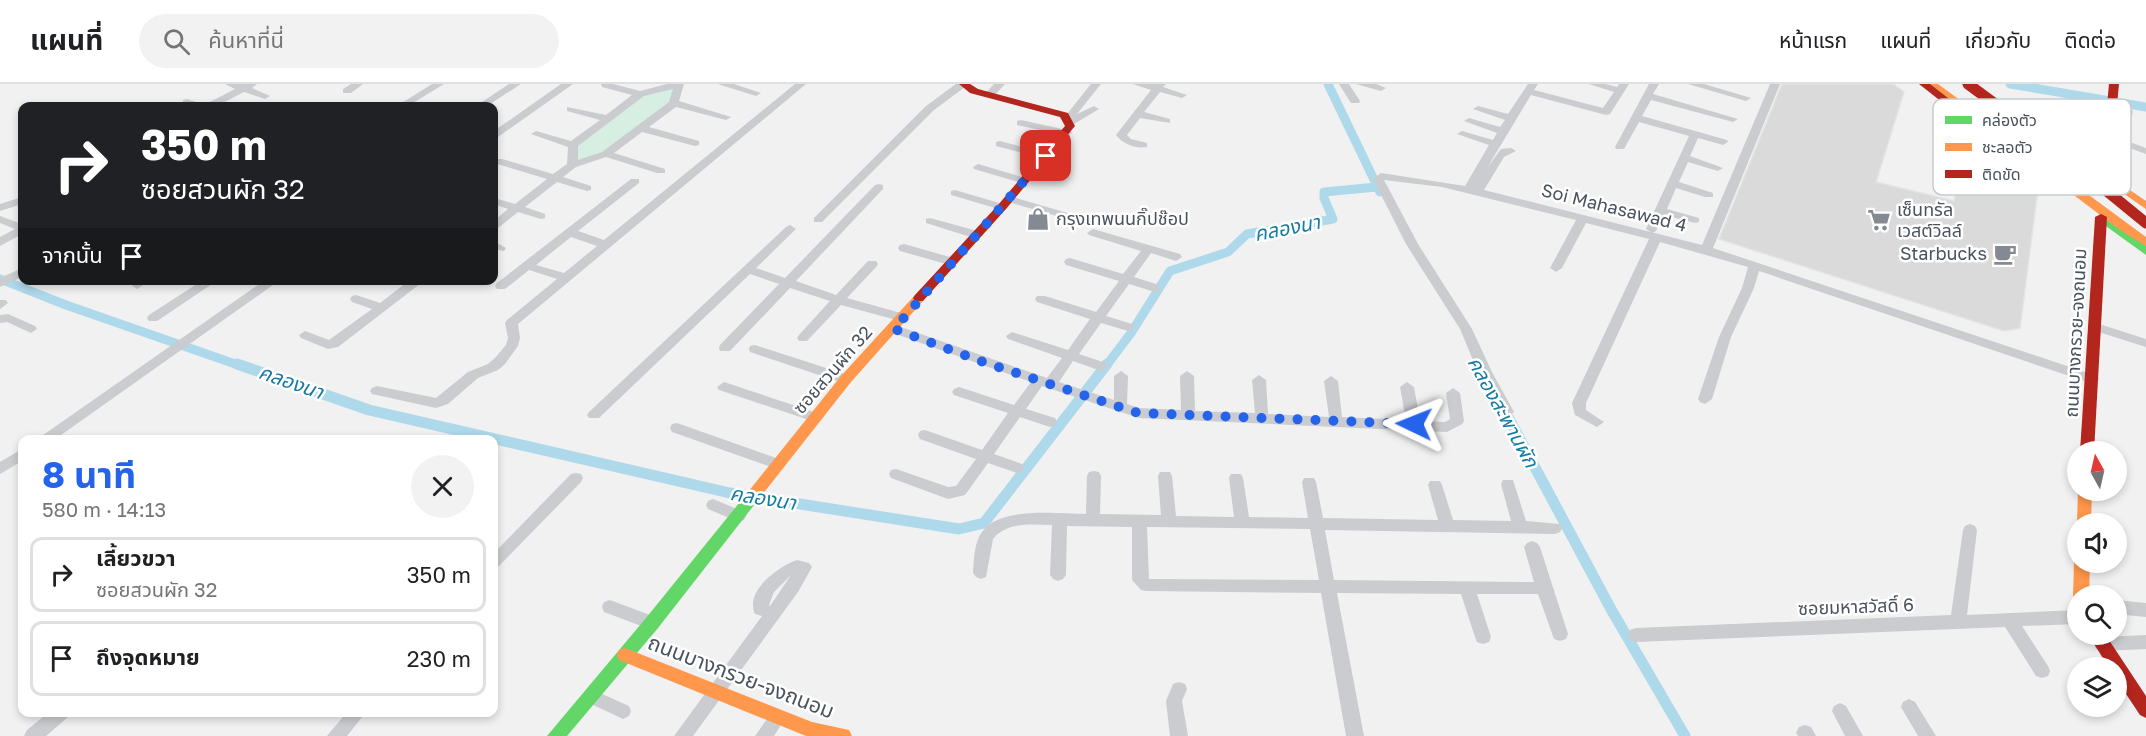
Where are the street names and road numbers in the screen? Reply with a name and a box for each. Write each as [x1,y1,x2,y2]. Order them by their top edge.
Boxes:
street label: Soi Mahasawad 4 [1539,178,1689,236]
street label: ถนนบางกรวย-จงถนอม [2060,248,2090,418]
street label: ซอยสวนผัก 32 [788,321,876,418]
street label: ซอยมหาสวัสดิ์ 6 [1798,593,1914,619]
street label: ถนนบางกรวย-จงถนอม [645,629,838,724]

